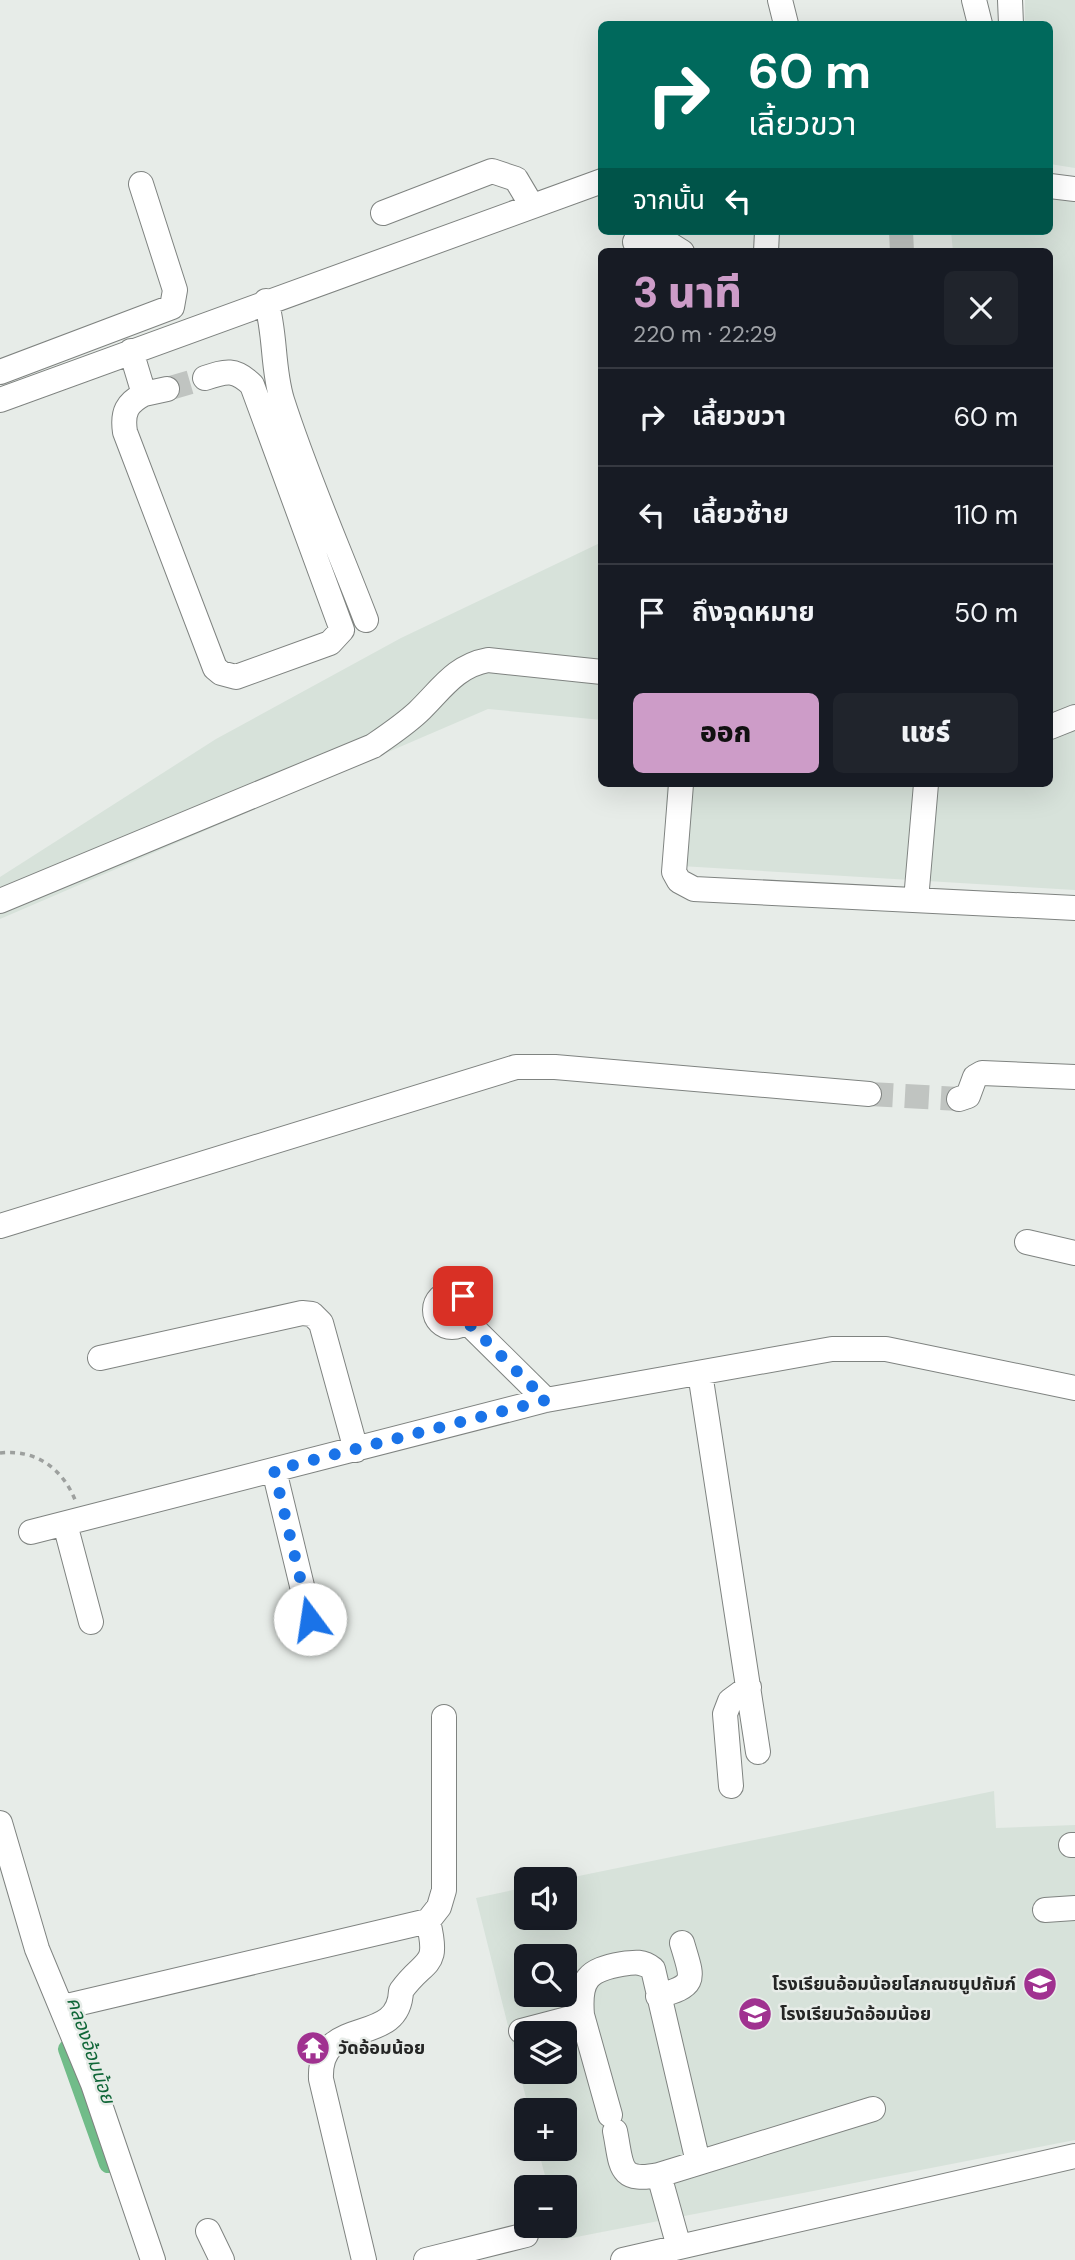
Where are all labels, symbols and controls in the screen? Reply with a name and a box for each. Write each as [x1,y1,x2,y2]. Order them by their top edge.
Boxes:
text: 60 m [748,39,871,103]
icon: right [633,49,724,140]
text: เลี้ยวขวา [748,103,856,145]
icon: left [719,182,757,220]
text: จากนั้น [633,183,705,217]
text: 3 นาที [633,265,742,320]
button: close [944,271,1018,345]
text: 220 m · 22:29 [633,319,777,349]
icon: right [633,398,671,436]
text: เลี้ยวขวา [692,399,786,433]
text: 60 m [954,400,1018,434]
icon: left [633,496,671,534]
text: เลี้ยวซ้าย [692,497,789,531]
text: 110 m [954,498,1018,532]
icon: arrive [633,594,671,632]
text: ถึงจุดหมาย [692,595,815,629]
text: 50 m [954,596,1018,630]
button: ออก [633,693,819,773]
button: แชร์ [833,693,1018,773]
pin [433,1266,493,1326]
icon: arrive [444,1277,482,1315]
position arrow [273,1582,347,1656]
map controls [514,1867,577,2238]
button: sound [514,1867,577,1930]
button: search [514,1944,577,2007]
school or university icon: โรงเรียนอ้อมน้อยโสภณชนูปถัมภ์ [1021,1965,1059,2003]
place label: โรงเรียนอ้อมน้อยโสภณชนูปถัมภ์ [772,1972,1016,1996]
water label: คลองอ้อมน้อย [61,1993,121,2108]
school or university icon: โรงเรียนวัดอ้อมน้อย [736,1995,774,2033]
place label: โรงเรียนวัดอ้อมน้อย [780,2002,931,2026]
button: layers [514,2021,577,2084]
temple icon: วัดอ้อมน้อย [294,2029,332,2067]
place label: วัดอ้อมน้อย [338,2036,425,2060]
button: + [514,2098,577,2161]
button: − [514,2175,577,2238]

